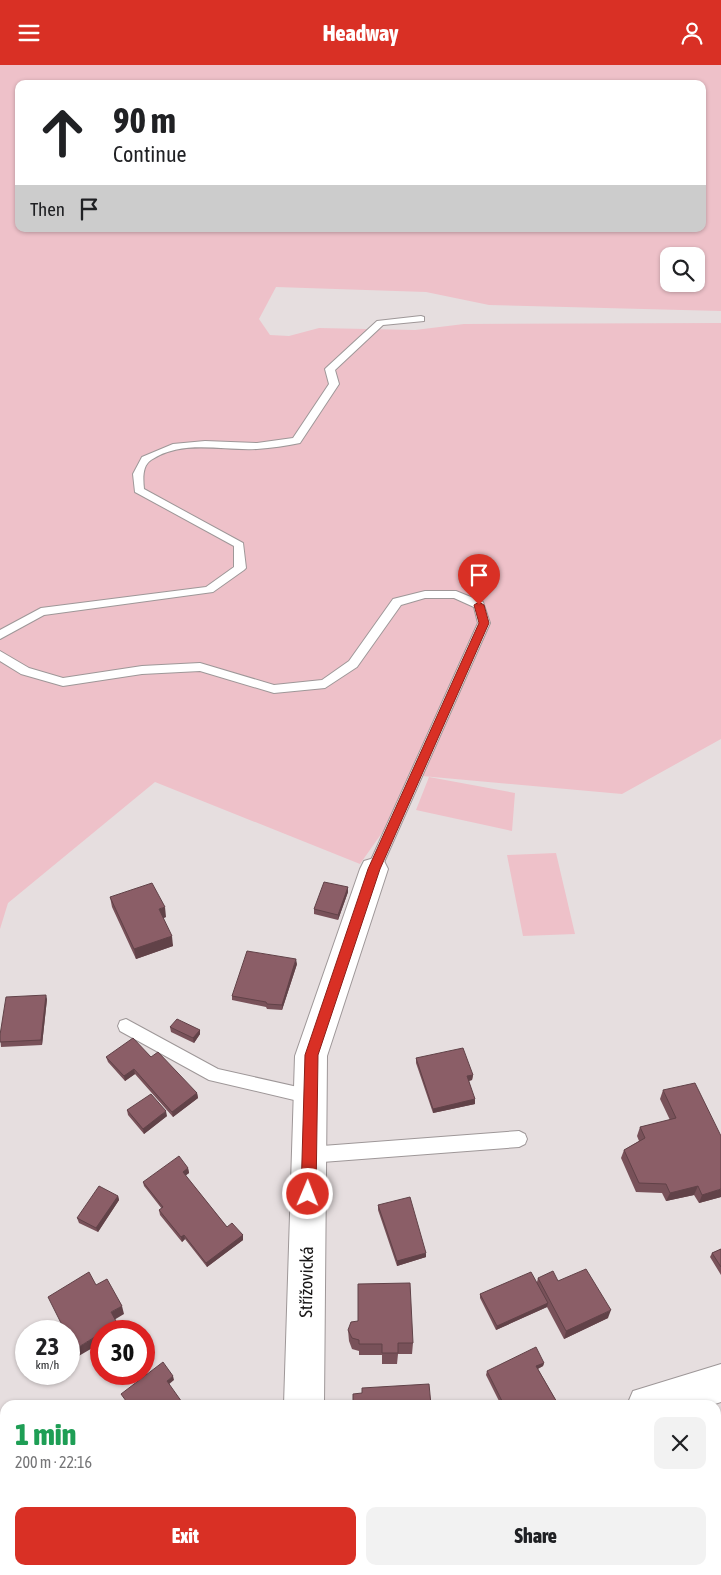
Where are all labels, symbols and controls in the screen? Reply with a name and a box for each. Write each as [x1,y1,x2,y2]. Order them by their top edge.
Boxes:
icon: menu [15,19,43,47]
icon: person [678,19,706,47]
text: Headway [323,20,398,46]
icon: ahead [30,100,95,165]
text: 90 m [113,100,176,140]
text: Continue [113,141,187,167]
icon: arrive [75,195,103,223]
text: Then [30,198,65,220]
map controls [660,247,705,292]
button: search [660,247,705,292]
pin [458,554,500,605]
icon: arrive [465,561,493,589]
position arrow [281,1167,333,1219]
street label: Střížovická [295,1246,317,1318]
speed limit sign: 30 [90,1320,155,1385]
text: 23 [36,1332,59,1360]
text: km/h [36,1358,59,1372]
text: 1 min [15,1417,76,1451]
button: close [654,1417,706,1469]
text: 200 m · 22:16 [15,1453,92,1471]
button: Exit [15,1507,356,1565]
button: Share [366,1507,706,1565]

